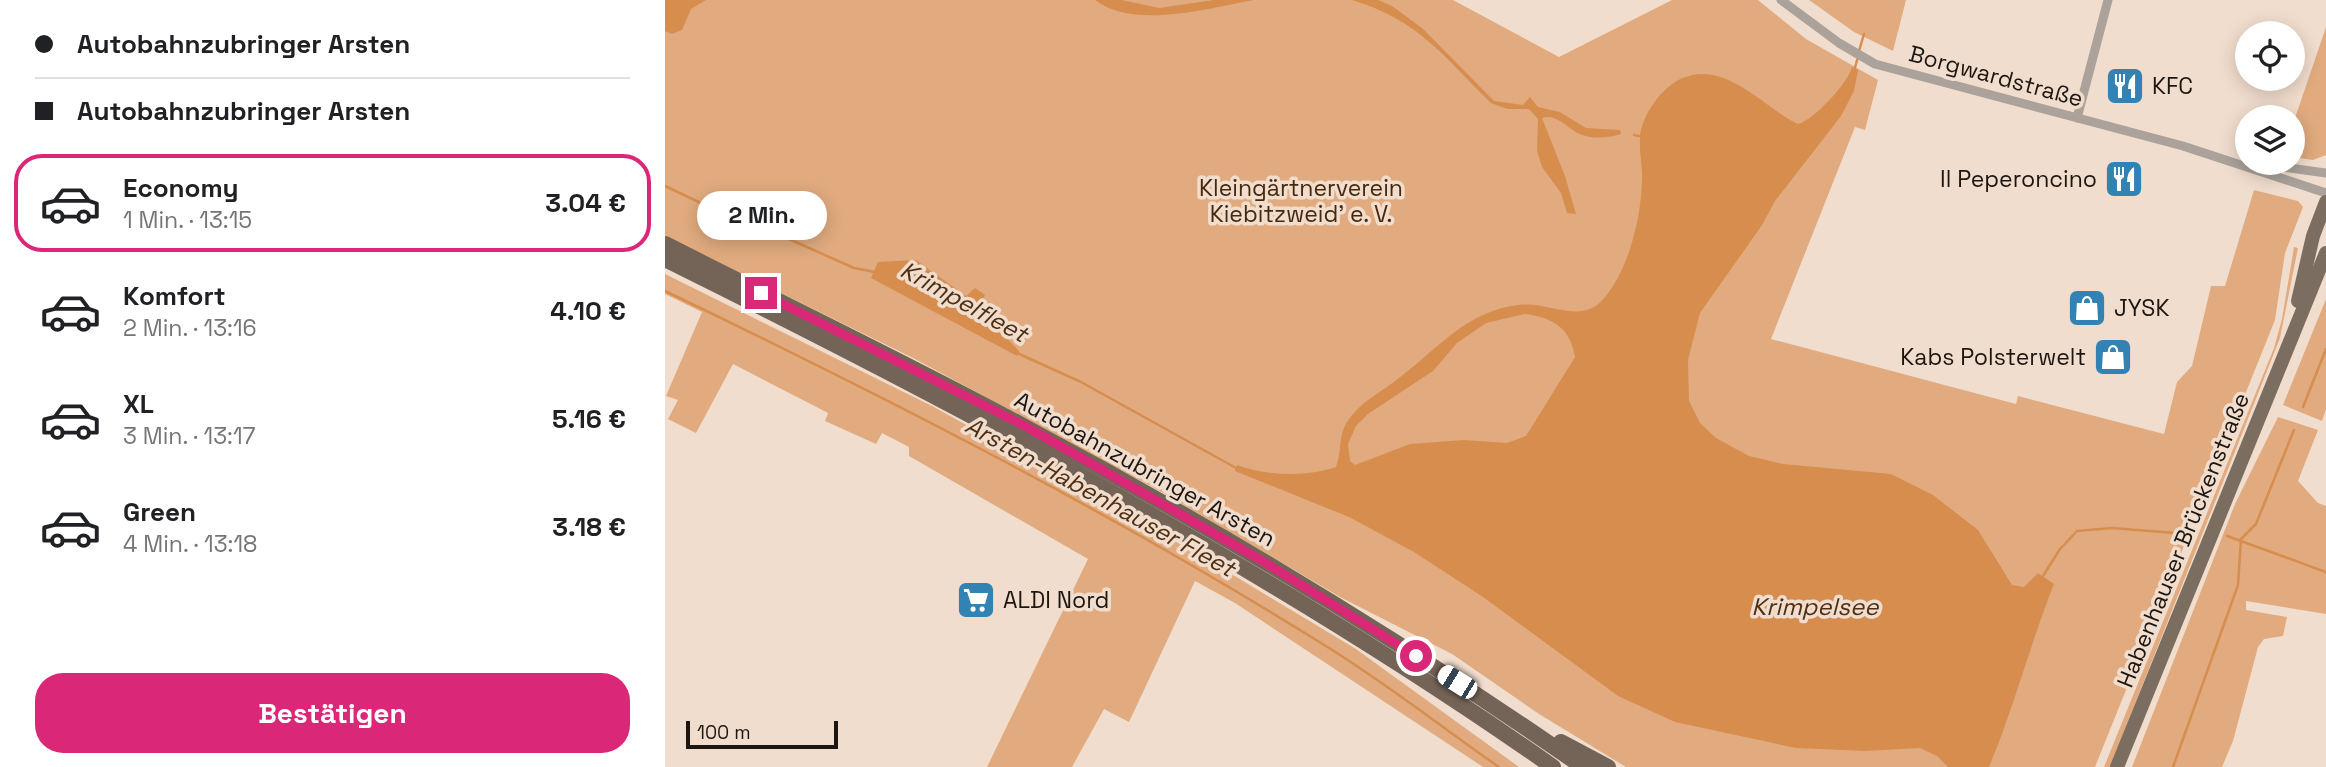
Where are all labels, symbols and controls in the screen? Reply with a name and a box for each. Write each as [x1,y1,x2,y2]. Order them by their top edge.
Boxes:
map controls [2235,21,2305,175]
button: locate [2235,21,2305,91]
text: Autobahnzubringer Arsten [77,27,410,61]
street label: Borgwardstraße [1906,38,2086,114]
restaurant icon: KFC [2104,65,2146,107]
place label: KFC [2152,71,2193,101]
text: Autobahnzubringer Arsten [77,94,410,128]
button: layers [2235,105,2305,175]
restaurant icon: Il Peperoncino [2103,158,2145,200]
place label: Il Peperoncino [1940,164,2097,194]
text: Economy [123,171,239,205]
icon: car [39,172,102,235]
park label: Kleingärtnerverein Kiebitzweid' e. V. [1199,173,1403,229]
text: 3.04 € [545,186,626,220]
callout: 2 Min. [696,191,826,240]
text: 2 Min. [729,200,795,230]
text: 1 Min. · 13:15 [123,205,252,235]
water label: Krimpelfleet [895,254,1035,350]
route end [745,277,777,309]
text: Komfort [123,279,226,313]
icon: car [39,280,102,343]
shop icon: JYSK [2066,287,2108,329]
place label: JYSK [2114,293,2169,323]
text: 4.10 € [550,294,626,328]
text: 2 Min. · 13:16 [123,313,257,343]
shop icon: Kabs Polsterwelt [2092,336,2134,378]
place label: Kabs Polsterwelt [1900,342,2086,372]
street label: Autobahnzubringer Arsten [1009,385,1281,553]
text: XL [123,387,154,421]
icon: car [39,388,102,451]
street label: Habenhauser Brückenstraße [2110,388,2256,692]
text: 5.16 € [552,402,626,436]
water label: Arsten-Habenhauser Fleet [960,409,1242,585]
text: 3 Min. · 13:17 [123,421,256,451]
text: Green [123,495,196,529]
icon: car [39,496,102,559]
text: 3.18 € [552,510,626,544]
text: 4 Min. · 13:18 [123,529,257,559]
supermarket icon: ALDI Nord [955,579,997,621]
place label: ALDI Nord [1003,585,1109,615]
water label: Krimpelsee [1752,591,1879,622]
route start [1400,640,1432,672]
car [1434,662,1481,702]
button: Bestätigen [35,673,630,753]
scale bar [686,718,838,750]
text: 100 m [697,720,751,745]

